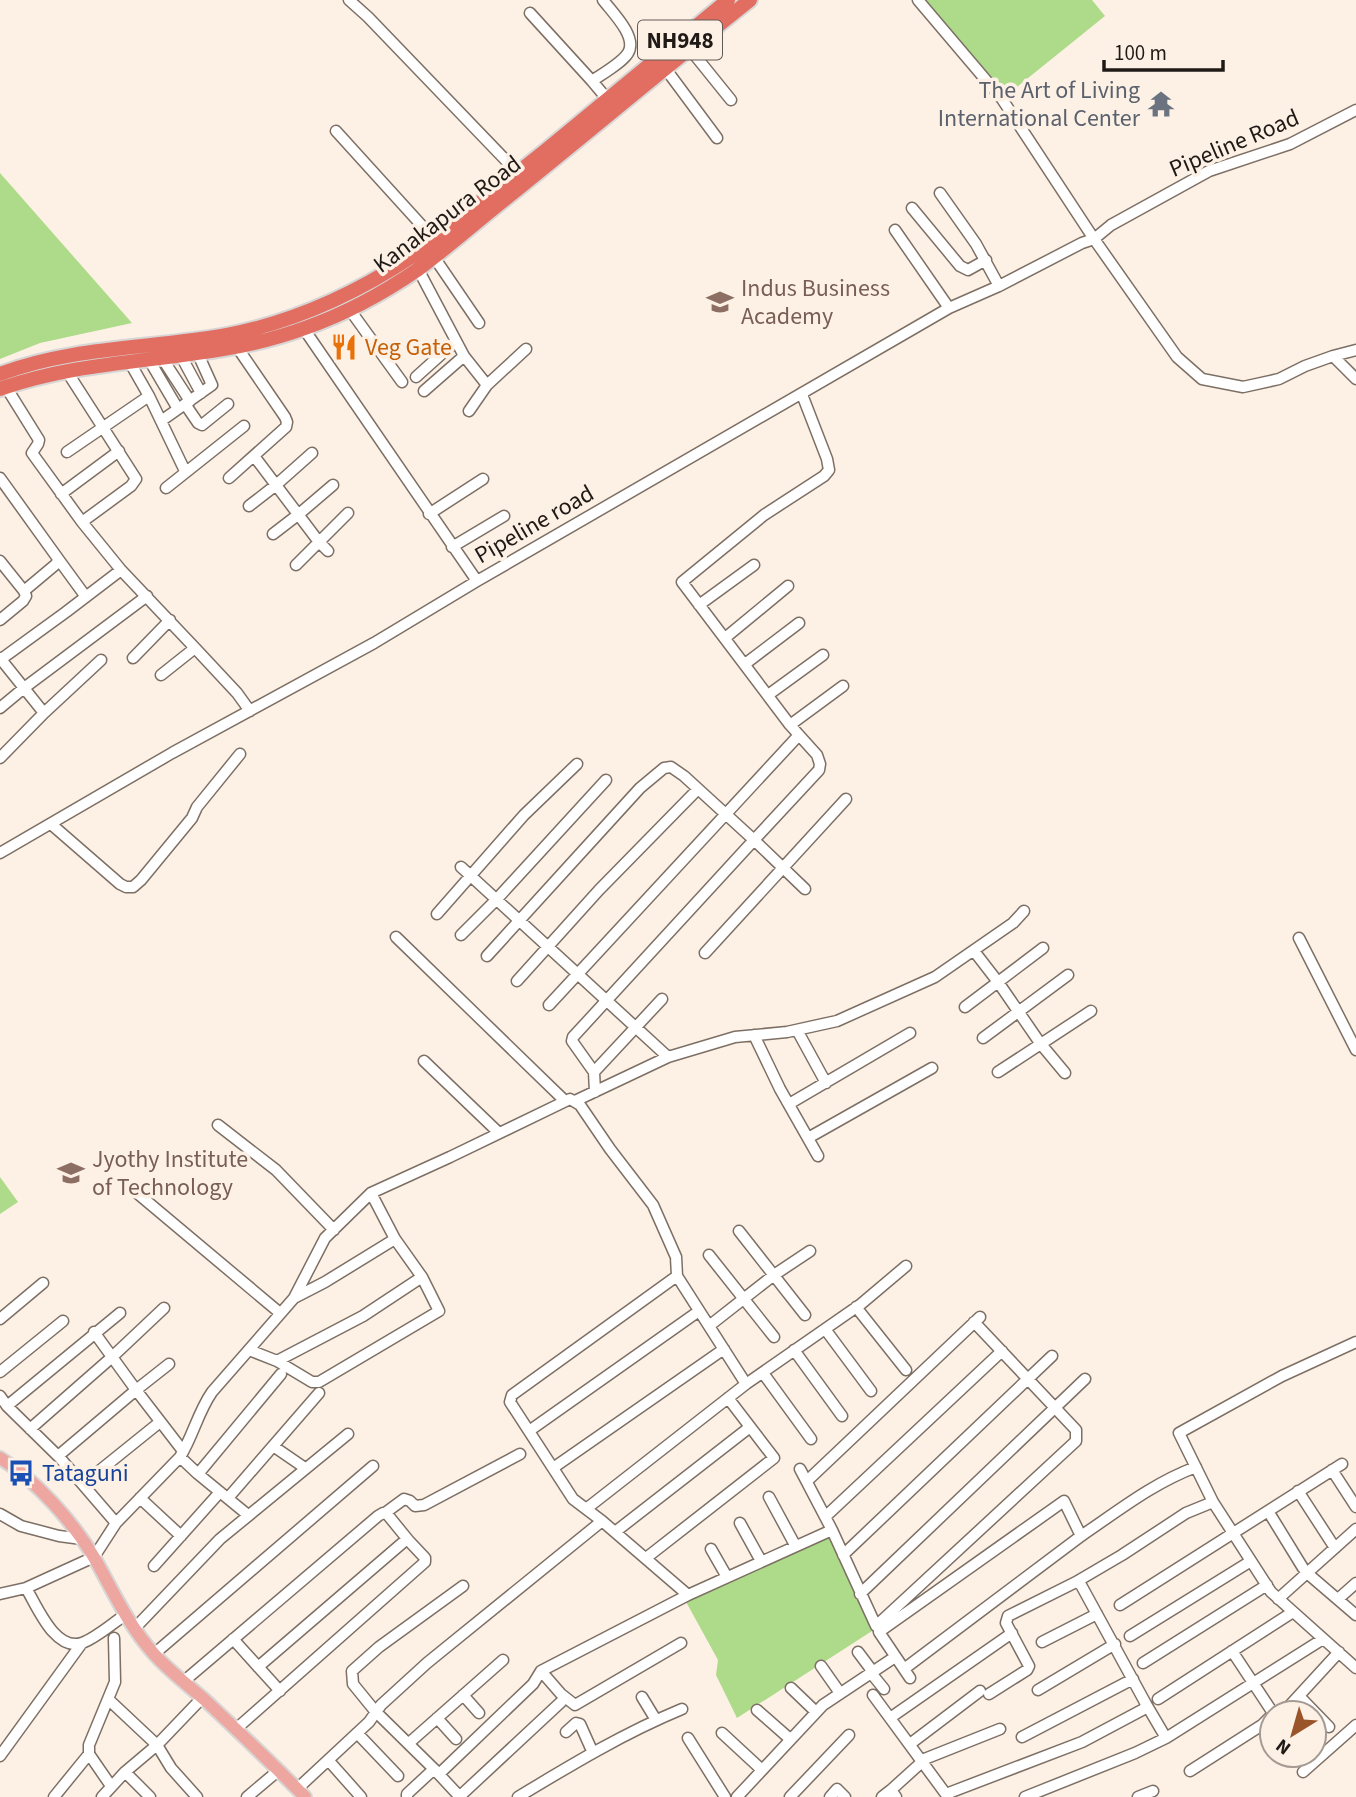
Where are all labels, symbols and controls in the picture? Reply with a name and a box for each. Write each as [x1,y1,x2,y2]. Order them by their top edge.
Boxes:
road number: NH948 [638,20,722,60]
scale bar [1104,28,1223,72]
text: 100 m [1114,38,1167,68]
place label: The Art of Living International Center [938,73,1141,136]
temple icon: The Art of Living International Center [1146,89,1176,119]
street label: Pipeline Road [1164,100,1305,187]
street label: Kanakapura Road [366,147,529,282]
place label: Indus Business Academy [741,271,890,334]
school or university icon: Indus Business Academy [705,287,735,317]
place label: Veg Gate [365,330,452,365]
restaurant icon: Veg Gate [329,332,359,362]
street label: Pipeline road [468,476,600,573]
place label: Jyothy Institute of Technology [92,1142,248,1205]
school or university icon: Jyothy Institute of Technology [56,1158,86,1188]
place label: Tataguni [42,1456,129,1491]
bus stop icon: Tataguni [6,1458,36,1488]
north arrow [1258,1699,1328,1769]
text: N [1270,1732,1297,1761]

